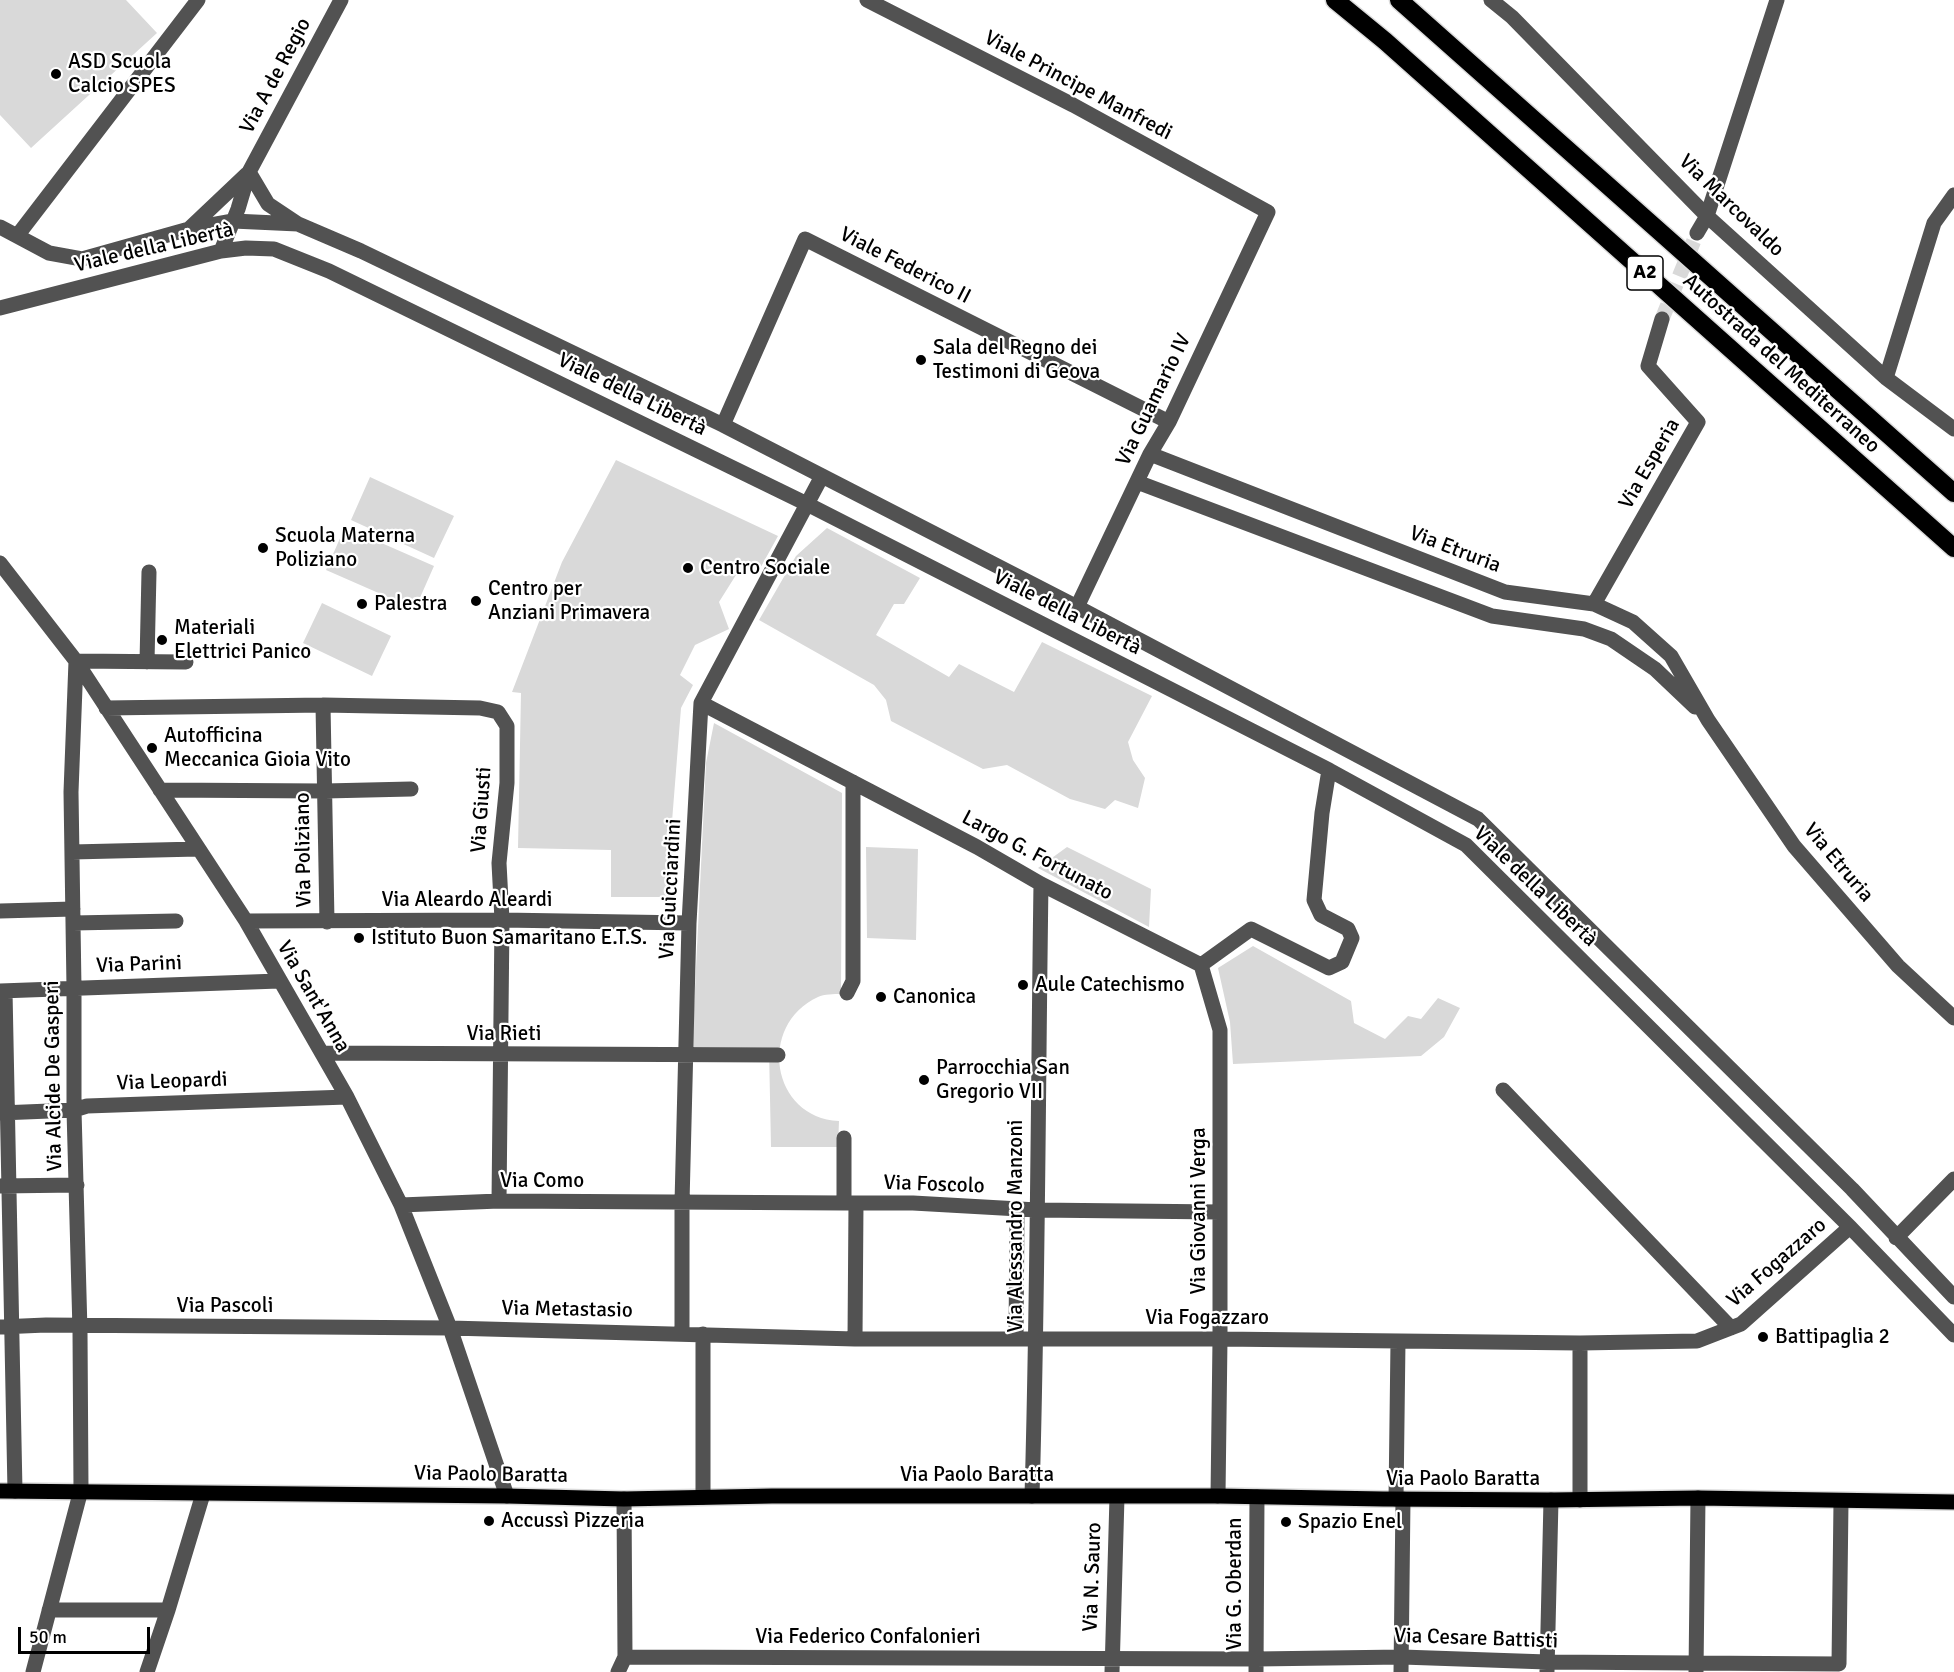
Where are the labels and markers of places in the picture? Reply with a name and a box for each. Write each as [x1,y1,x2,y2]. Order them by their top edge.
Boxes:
place label: ASD Scuola Calcio SPES [68,49,176,99]
marker: ASD Scuola Calcio SPES [49,67,63,81]
place label: Sala del Regno dei Testimoni di Geova [933,335,1100,385]
marker: Sala del Regno dei Testimoni di Geova [914,353,928,367]
place label: Scuola Materna Poliziano [275,523,415,573]
marker: Scuola Materna Poliziano [256,541,270,555]
place label: Centro Sociale [700,555,830,581]
marker: Centro Sociale [681,561,695,575]
place label: Centro per Anziani Primavera [488,576,650,626]
place label: Palestra [374,591,447,617]
marker: Centro per Anziani Primavera [469,594,483,608]
marker: Palestra [355,597,369,611]
place label: Materiali Elettrici Panico [174,615,311,665]
marker: Materiali Elettrici Panico [155,633,169,647]
place label: Autofficina Meccanica Gioia Vito [164,723,351,773]
marker: Autofficina Meccanica Gioia Vito [145,741,159,755]
place label: Istituto Buon Samaritano E.T.S. [371,925,647,951]
marker: Istituto Buon Samaritano E.T.S. [352,931,366,945]
place label: Aule Catechismo [1035,972,1185,998]
marker: Aule Catechismo [1016,978,1030,992]
place label: Canonica [893,984,976,1010]
marker: Canonica [874,990,888,1004]
place label: Parrocchia San Gregorio VII [936,1055,1070,1105]
marker: Parrocchia San Gregorio VII [917,1073,931,1087]
place label: Battipaglia 2 [1775,1324,1890,1350]
marker: Battipaglia 2 [1756,1330,1770,1344]
place label: Accussì Pizzeria [501,1508,645,1534]
place label: Spazio Enel [1298,1509,1402,1535]
marker: Accussì Pizzeria [482,1514,496,1528]
marker: Spazio Enel [1279,1515,1293,1529]

